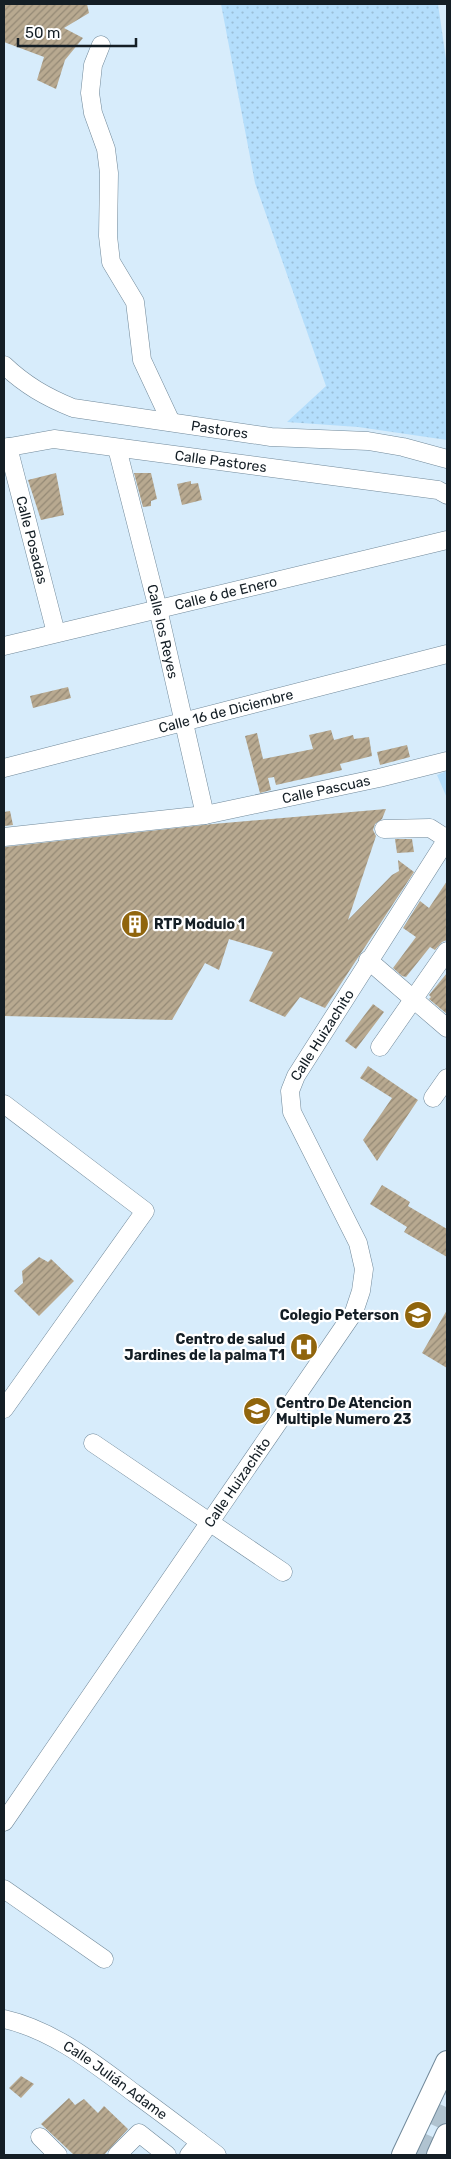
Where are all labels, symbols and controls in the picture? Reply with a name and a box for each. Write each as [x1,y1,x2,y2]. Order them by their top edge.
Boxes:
scale bar [18,15,135,47]
text: 50 m [25,24,60,42]
street label: Pastores [190,417,249,443]
street label: Calle Pastores [174,447,268,476]
street label: Calle Posadas [12,494,51,586]
street label: Calle 6 de Enero [173,573,279,614]
street label: Calle los Reyes [143,583,182,680]
street label: Calle 16 de Diciembre [157,686,295,737]
street label: Calle Pascuas [280,772,372,807]
building icon: RTP Modulo 1 [120,909,150,939]
place label: RTP Modulo 1 [154,916,245,933]
street label: Calle Huizachito [287,987,358,1084]
school or university icon: Colegio Peterson [403,1300,433,1330]
place label: Colegio Peterson [280,1307,399,1324]
place label: Centro de salud Jardines de la palma T1 [124,1331,285,1364]
hospital icon: Centro de salud Jardines de la palma T1 [289,1332,319,1362]
place label: Centro De Atencion Multiple Numero 23 [276,1395,412,1428]
school or university icon: Centro De Atencion Multiple Numero 23 [242,1396,272,1426]
street label: Calle Huizachito [201,1434,274,1531]
street label: Calle Julián Adame [60,2037,171,2124]

